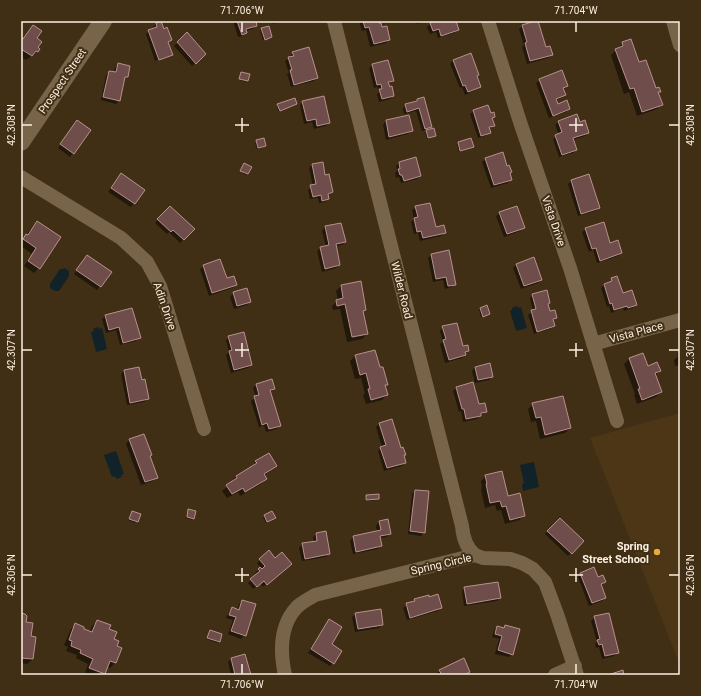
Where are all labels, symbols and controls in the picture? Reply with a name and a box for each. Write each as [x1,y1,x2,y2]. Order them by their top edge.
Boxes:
text: 71.706°W [220,5,264,16]
text: 71.704°W [554,5,598,16]
street label: Prospect Street [36,46,89,116]
text: 42.308°N [6,104,17,146]
text: 42.308°N [685,104,696,146]
street label: Vista Drive [539,194,568,248]
street label: Wilder Road [388,260,415,320]
street label: Adin Drive [150,281,179,332]
street label: Vista Place [608,319,664,346]
text: 42.307°N [6,329,17,371]
text: 42.307°N [685,329,696,371]
place label: Spring Street School [582,540,649,566]
marker: Spring Street School [652,547,662,557]
street label: Spring Circle [410,551,473,578]
text: 42.306°N [6,554,17,596]
text: 42.306°N [685,554,696,596]
text: 71.706°W [220,679,264,690]
text: 71.704°W [554,679,598,690]

